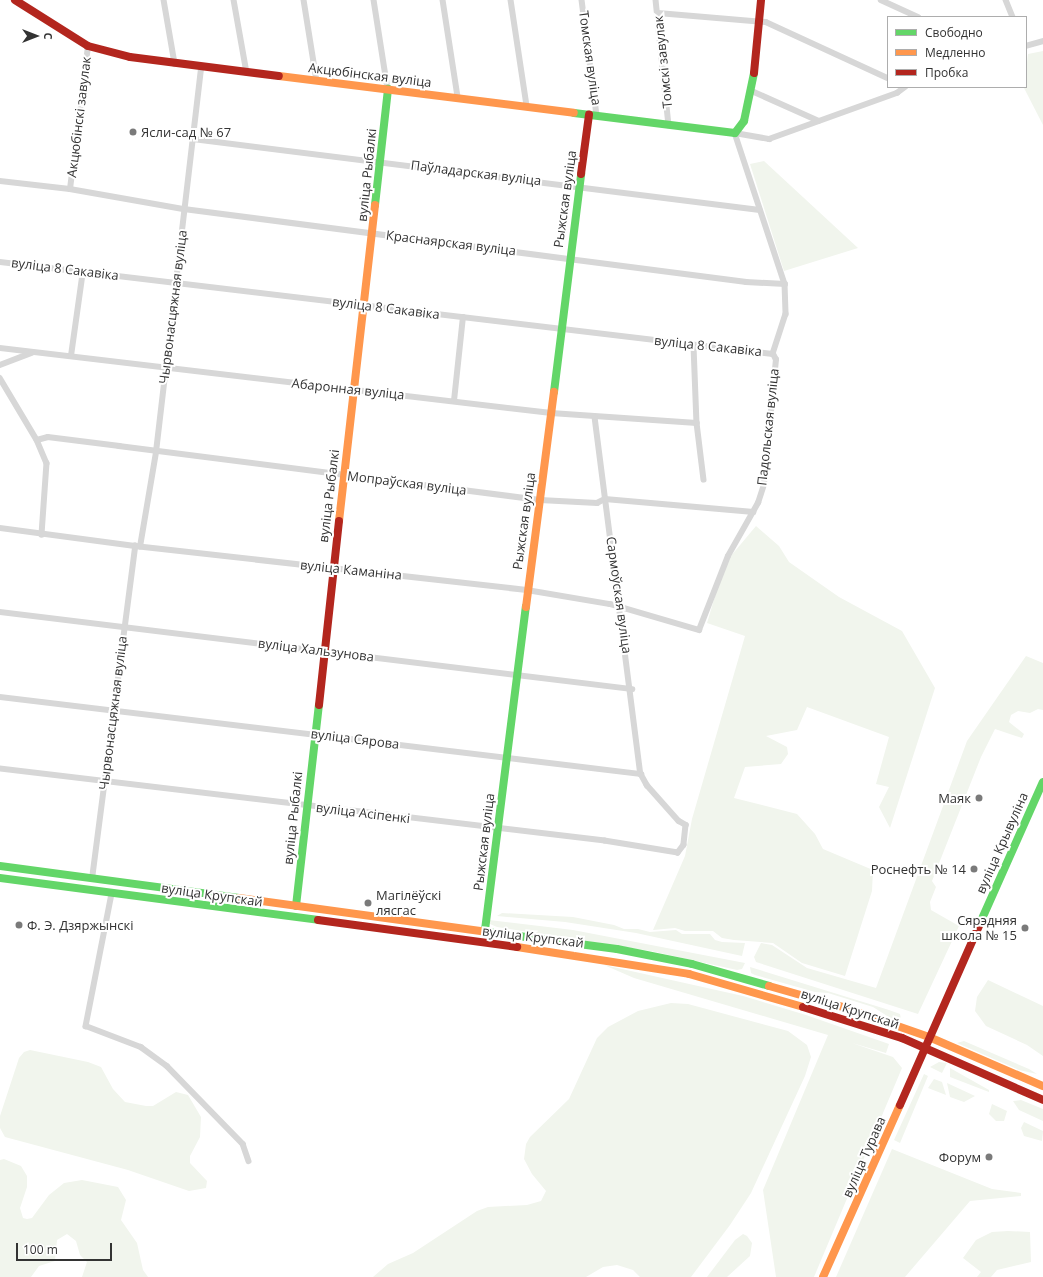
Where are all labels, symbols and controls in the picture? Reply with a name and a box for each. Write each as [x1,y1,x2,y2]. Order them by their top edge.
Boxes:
street label: Томская вуліца [576,10,604,106]
street label: Томскі завулак [650,15,676,109]
north arrow [16,16,56,56]
legend [887,16,1027,88]
text: Свободно [925,24,983,41]
text: С [41,32,56,40]
text: Медленно [925,44,985,61]
street label: Акцюбінскі завулак [64,56,94,178]
street label: Акцюбінская вуліца [308,60,432,90]
text: Пробка [925,64,968,81]
place label: Ясли-сад № 67 [141,124,231,140]
marker: Ясли-сад № 67 [128,127,138,137]
street label: вуліца Рыбалкі [354,128,380,222]
street label: Рыжская вуліца [550,149,580,249]
street label: Паўладарская вуліца [410,157,542,189]
street label: Краснаярская вуліца [385,227,517,259]
street label: Чырвонасцяжная вуліца [156,229,190,385]
street label: вуліца 8 Сакавіка [10,255,120,283]
street label: вуліца 8 Сакавіка [331,294,441,322]
street label: вуліца 8 Сакавіка [653,333,763,359]
street label: Падольская вуліца [754,368,782,486]
street label: Абаронная вуліца [291,375,405,403]
street label: вуліца Рыбалкі [316,449,342,543]
street label: Мопраўская вуліца [346,468,468,498]
street label: Рыжская вуліца [509,471,539,571]
street label: Сармоўская вуліца [603,535,635,655]
street label: вуліца Каманіна [299,557,403,583]
street label: Чырвонасцяжная вуліца [96,635,130,791]
street label: вуліца Хальзунова [257,635,375,665]
street label: вуліца Сярова [310,726,400,752]
street label: вуліца Рыбалкі [280,771,306,865]
place label: Маяк [938,790,971,806]
street label: вуліца Крывуліна [973,790,1031,896]
street label: Рыжская вуліца [470,792,498,892]
marker: Маяк [974,793,984,803]
street label: вуліца Асіпенкі [315,799,411,827]
place label: Роснефть № 14 [871,861,966,877]
marker: Роснефть № 14 [969,864,979,874]
street label: вуліца Крупскай [160,880,264,910]
place label: Магілёўскі лясгас [376,888,441,919]
marker: Магілёўскі лясгас [363,898,373,908]
place label: Сярэдняя школа № 15 [941,913,1017,944]
place label: Ф. Э. Дзяржынскі [27,917,133,933]
marker: Ф. Э. Дзяржынскі [14,920,24,930]
street label: вуліца Крупскай [481,923,585,951]
marker: Сярэдняя школа № 15 [1020,923,1030,933]
street label: вуліца Крупскай [799,986,901,1032]
street label: вуліца Турава [839,1114,889,1200]
place label: Форум [939,1149,981,1165]
marker: Форум [984,1152,994,1162]
scale bar [18,1235,114,1261]
text: 100 m [23,1241,58,1258]

